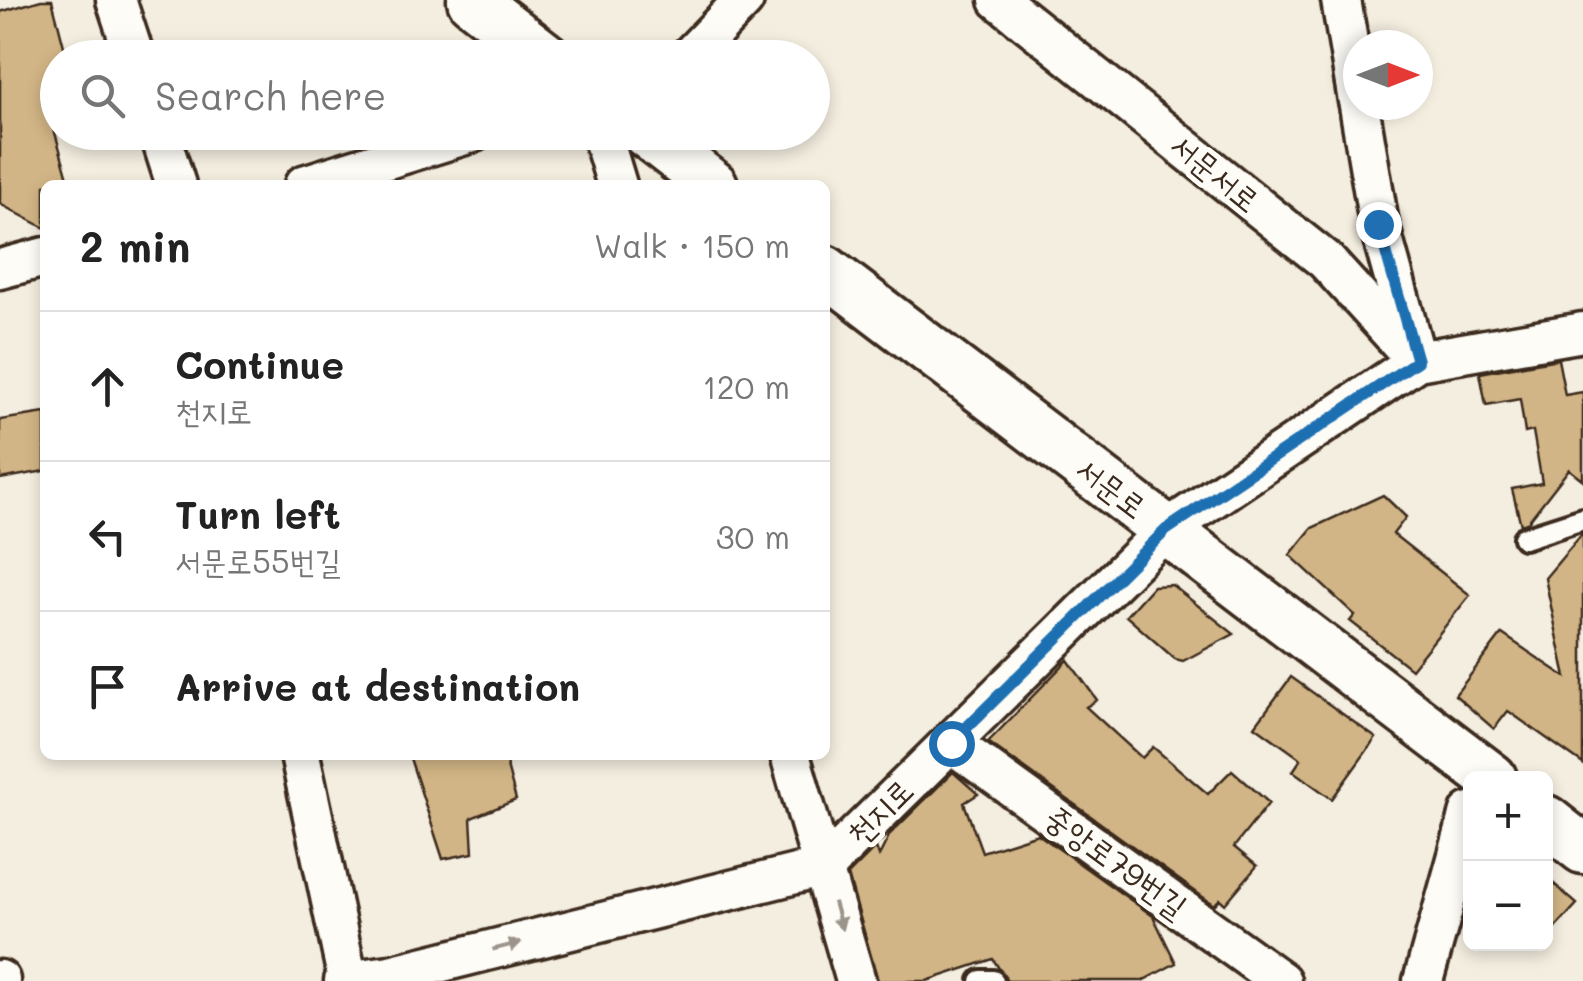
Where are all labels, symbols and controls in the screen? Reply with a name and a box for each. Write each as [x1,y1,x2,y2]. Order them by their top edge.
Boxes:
north arrow [1343,30,1433,120]
search box [40,40,830,150]
icon: search [75,68,130,123]
text: Search here [155,70,386,120]
street label: 서문서로 [1163,123,1269,220]
route end [1356,202,1402,248]
text: 2 min [80,218,190,273]
text: Walk · 150 m [594,224,790,266]
text: Continue [175,339,344,389]
icon: ahead [80,359,135,414]
text: 120 m [702,365,790,407]
text: 천지로 [175,389,252,431]
street label: 서문로 [1069,446,1156,526]
text: Turn left [175,489,341,539]
icon: left [80,509,135,564]
text: 30 m [716,515,790,557]
text: 서문로55번길 [175,539,341,581]
icon: arrive [80,659,135,714]
text: Arrive at destination [175,661,580,711]
route start [929,721,975,767]
street label: 천지로 [836,768,921,853]
map controls [1463,771,1553,951]
button: + [1463,771,1553,861]
street label: 중앙로79번길 [1038,795,1196,926]
button: − [1463,861,1553,951]
one-way arrow [831,901,846,931]
one-way arrow [492,938,523,953]

